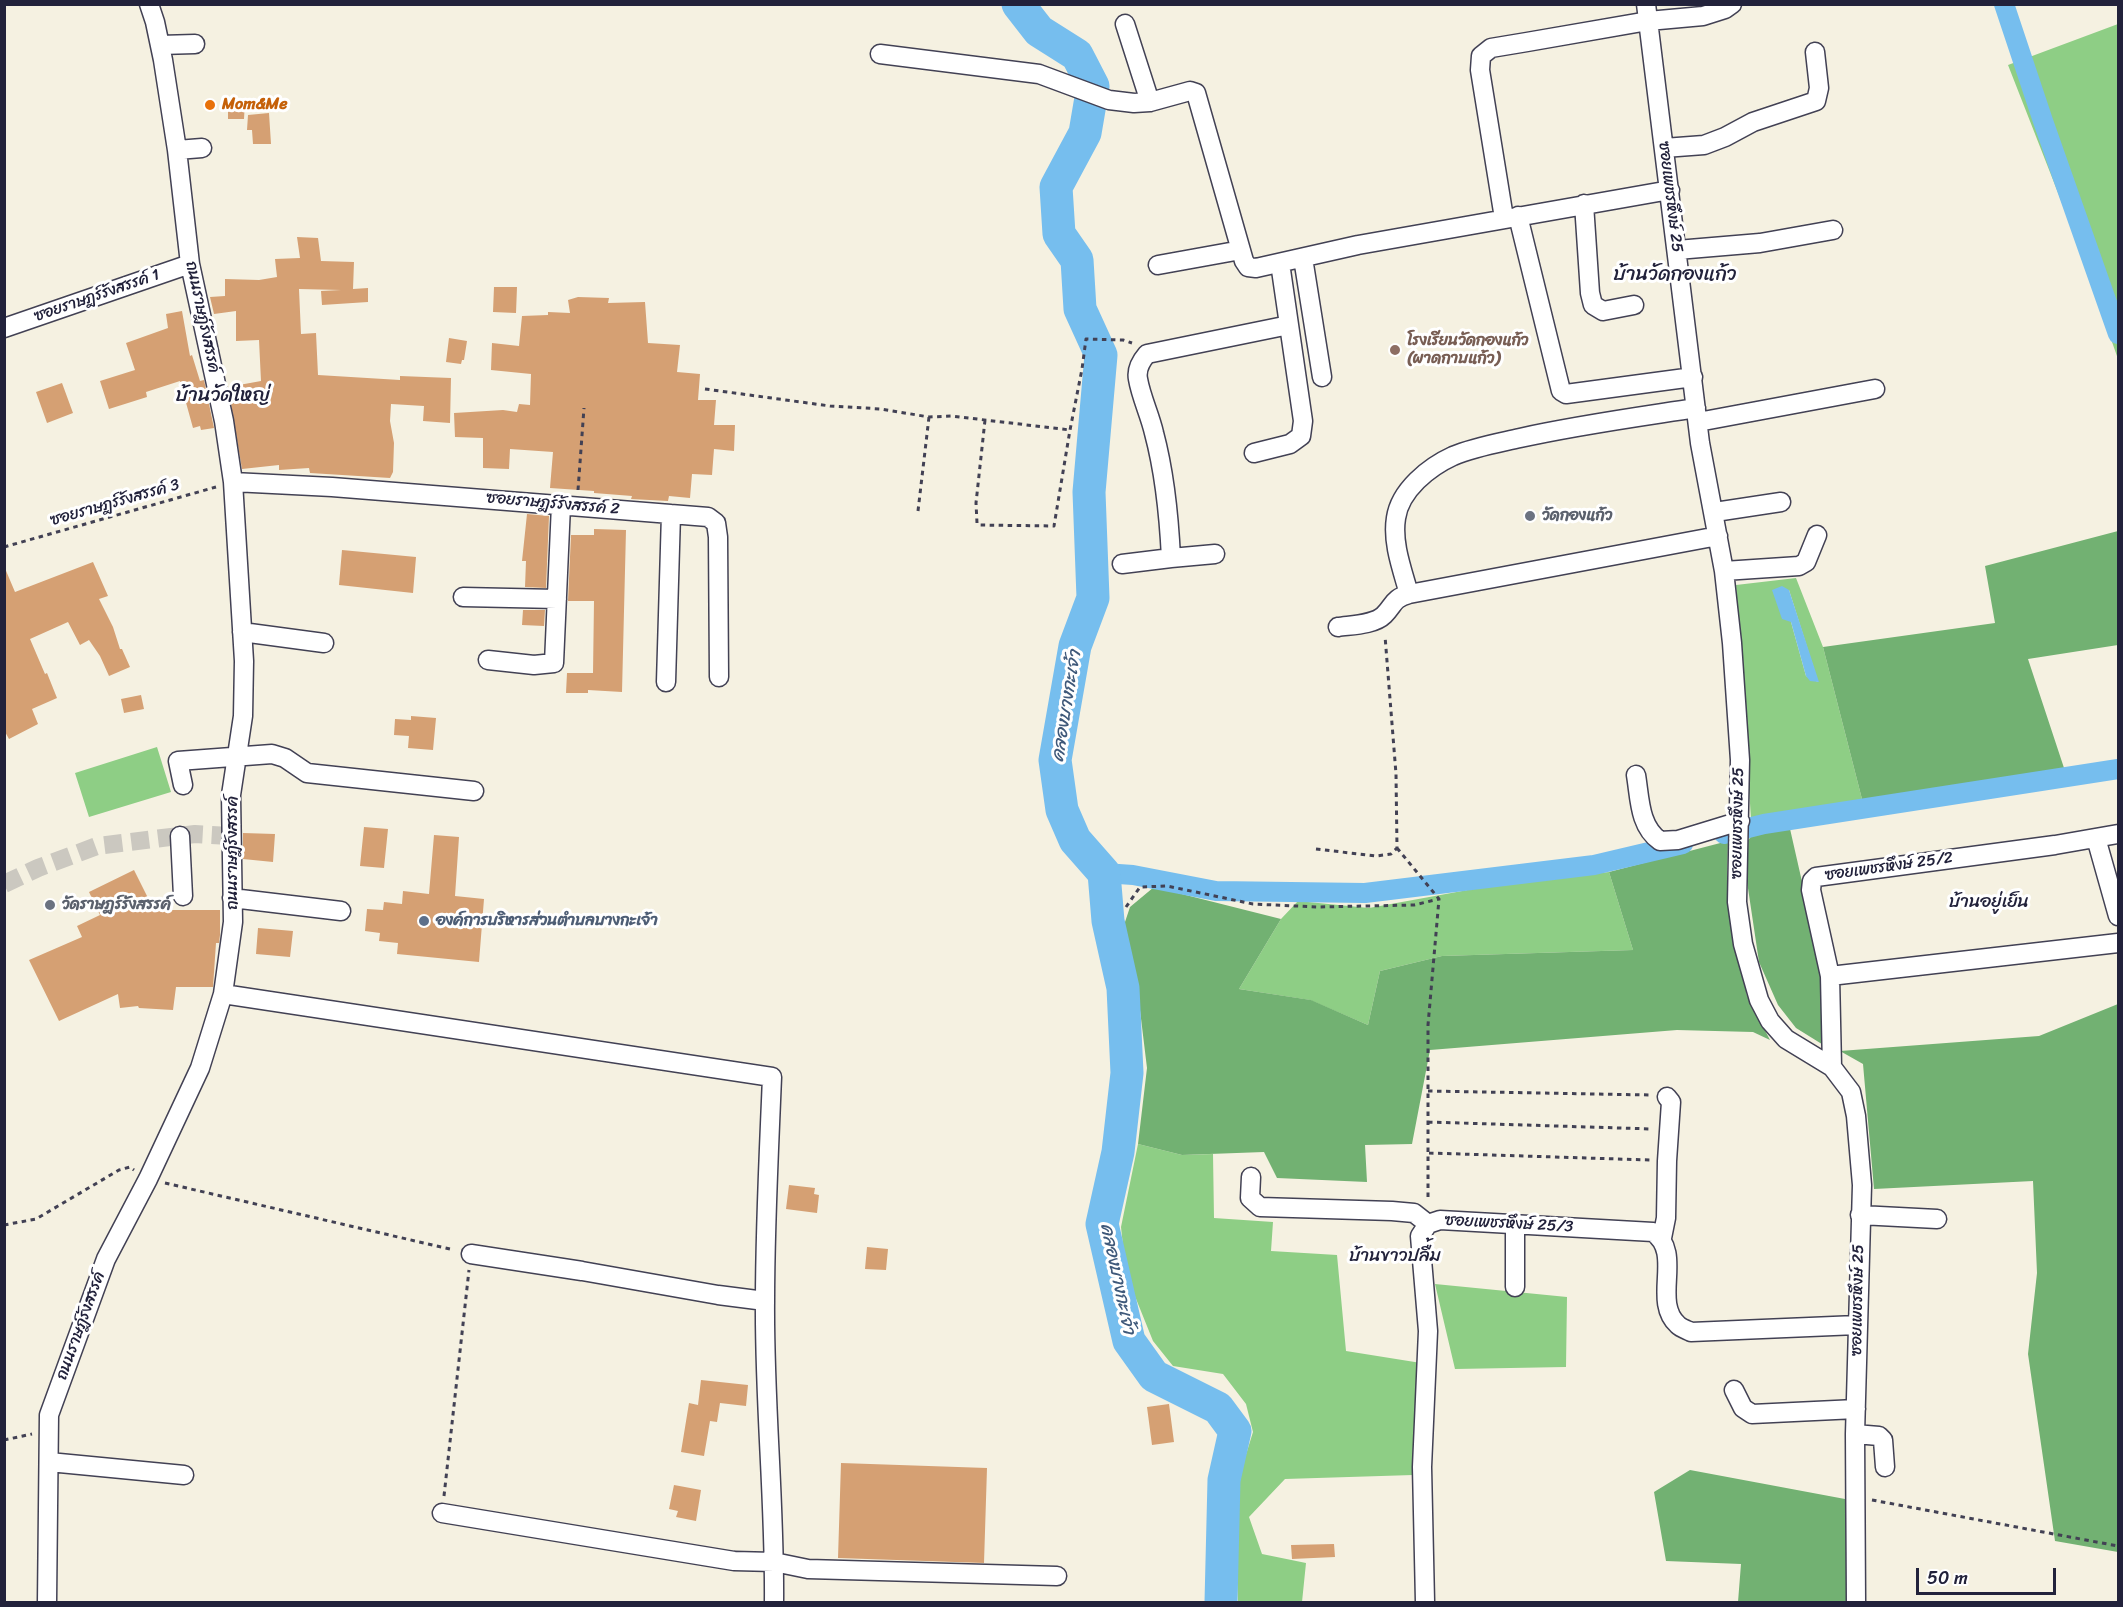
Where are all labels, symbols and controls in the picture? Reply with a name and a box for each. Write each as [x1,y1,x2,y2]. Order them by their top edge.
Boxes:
place label: Mom&Me [222,95,288,115]
marker: Mom&Me [203,98,217,112]
street label: ซอยเพชรหึงษ์ 25 [1654,140,1686,254]
street label: ถนนราษฎ์รังสรรค์ [181,259,223,375]
district label: บ้านวัดกองแก้ว [1614,263,1736,287]
street label: ซอยราษฎร์รังสรรค์ 1 [32,266,162,326]
place label: โรงเรียนวัดกองแก้ว (ผาดกาบแก้ว) [1407,331,1529,369]
marker: โรงเรียนวัดกองแก้ว (ผาดกาบแก้ว) [1388,343,1402,357]
district label: บ้านวัดใหญ่ [176,384,270,408]
street label: ซอยราษฎร์รังสรรค์ 3 [48,475,182,531]
street label: ซอยราษฎร์รังสรรค์ 2 [486,489,620,519]
place label: วัดกองแก้ว [1542,506,1613,526]
marker: วัดกองแก้ว [1523,509,1537,523]
water label: คลองบางกะเจ้า [1048,649,1086,763]
street label: ซอยเพชรหึงษ์ 25 [1727,767,1749,879]
street label: ถนนราษฎ์รังสรรค์ [223,796,243,910]
street label: ซอยเพชรหึงษ์ 25/2 [1824,849,1954,885]
district label: บ้านอยู่เย็น [1949,891,2029,913]
place label: วัดราษฎร์รังสรรค์ [62,895,171,915]
marker: วัดราษฎร์รังสรรค์ [43,898,57,912]
place label: องค์การบริหารส่วนตำบลบางกะเจ้า [436,911,658,931]
marker: องค์การบริหารส่วนตำบลบางกะเจ้า [417,914,431,928]
street label: ซอยเพชรหึงษ์ 25/3 [1444,1211,1574,1237]
water label: คลองบางกะเจ้า [1095,1222,1139,1336]
street label: ซอยเพชรหึงษ์ 25 [1847,1244,1869,1356]
district label: บ้านขาวปลื้ม [1349,1245,1441,1267]
street label: ถนนราษฎ์รังสรรค์ [53,1269,109,1383]
scale bar [1919,1556,2058,1594]
text: 50 m [1927,1562,1968,1594]

